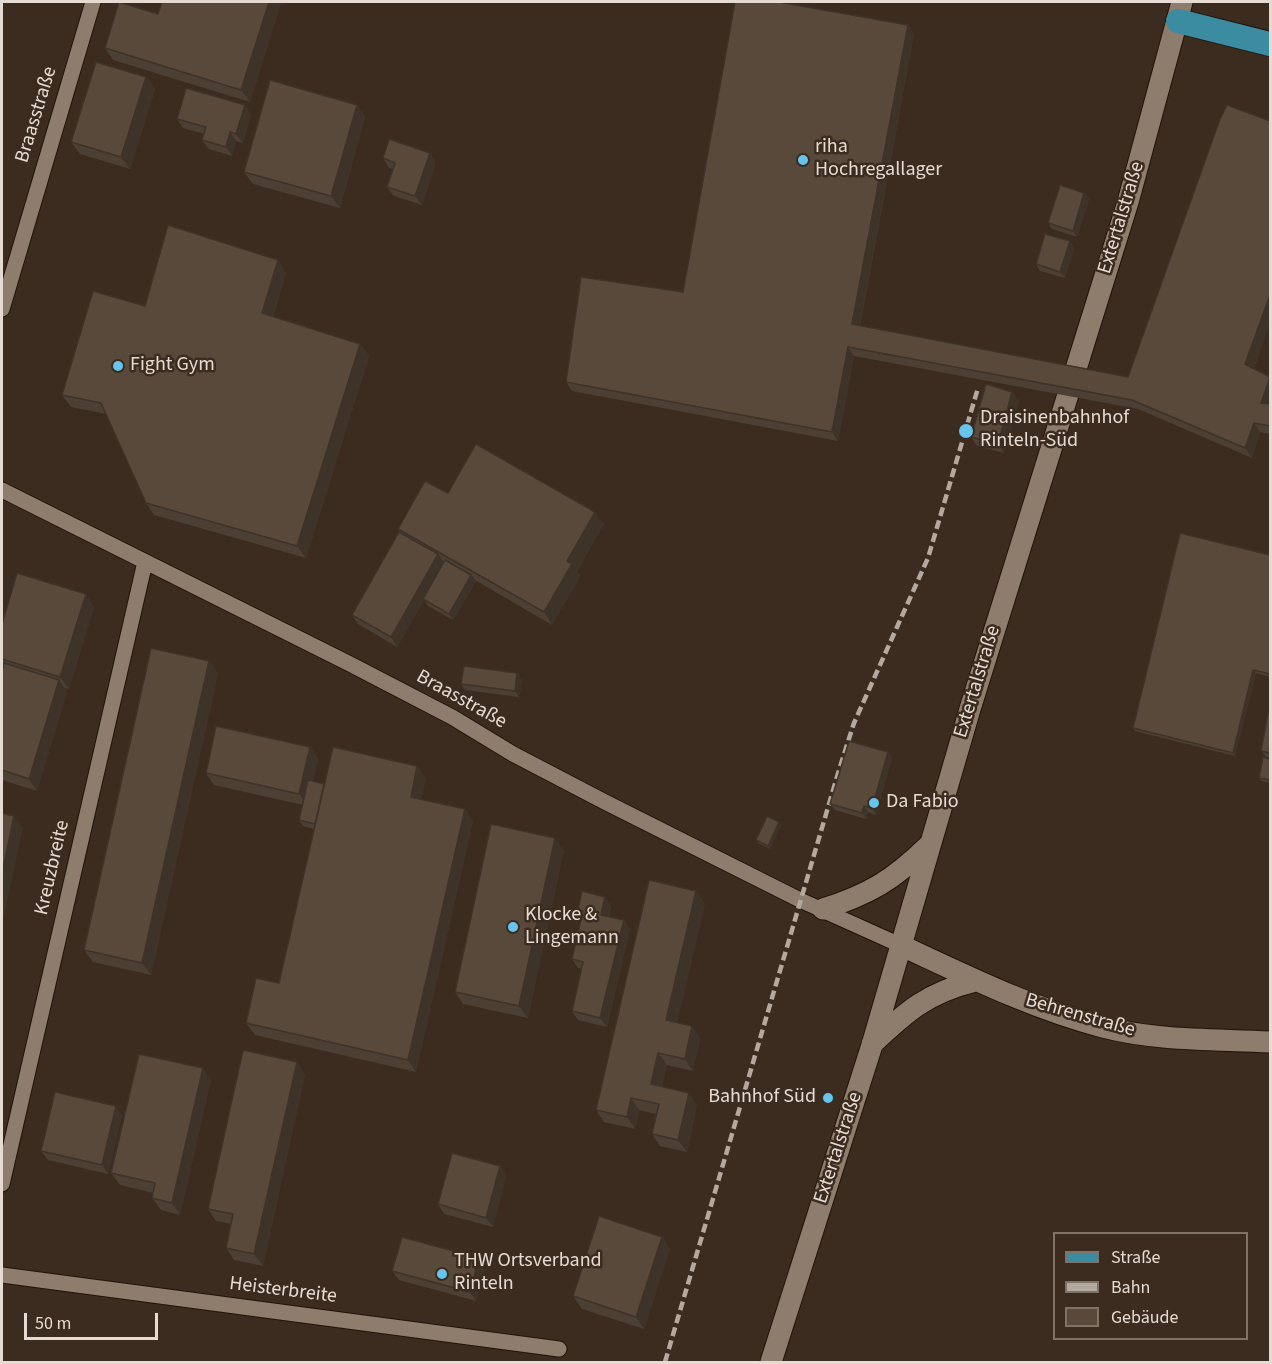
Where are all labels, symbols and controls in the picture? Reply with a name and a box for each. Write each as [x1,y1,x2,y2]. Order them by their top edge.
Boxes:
street label: Braasstraße [11,64,63,166]
place label: riha Hochregallager [815,136,942,183]
marker: riha Hochregallager [796,153,810,167]
street label: Extertalstraße [1094,159,1150,277]
place label: Fight Gym [130,354,215,378]
marker: Fight Gym [111,359,125,373]
place label: Draisinenbahnhof Rinteln-Süd [980,407,1129,454]
marker: Draisinenbahnhof Rinteln-Süd [957,422,975,440]
street label: Extertalstraße [950,623,1006,741]
street label: Braasstraße [412,665,510,735]
place label: Da Fabio [886,791,958,815]
marker: Da Fabio [867,796,881,810]
street label: Kreuzbreite [30,818,76,918]
place label: Klocke & Lingemann [525,904,619,951]
marker: Klocke & Lingemann [506,920,520,934]
street label: Behrenstraße [1022,989,1138,1043]
place label: Bahnhof Süd [708,1086,816,1110]
street label: Extertalstraße [810,1089,868,1207]
marker: Bahnhof Süd [821,1091,835,1105]
legend [1053,1232,1248,1340]
text: Straße [1111,1245,1160,1270]
place label: THW Ortsverband Rinteln [454,1250,602,1297]
marker: THW Ortsverband Rinteln [435,1267,449,1281]
street label: Heisterbreite [228,1272,338,1310]
text: Bahn [1111,1275,1150,1300]
scale bar [27,1301,160,1339]
text: Gebäude [1111,1305,1179,1330]
text: 50 m [35,1311,71,1336]

